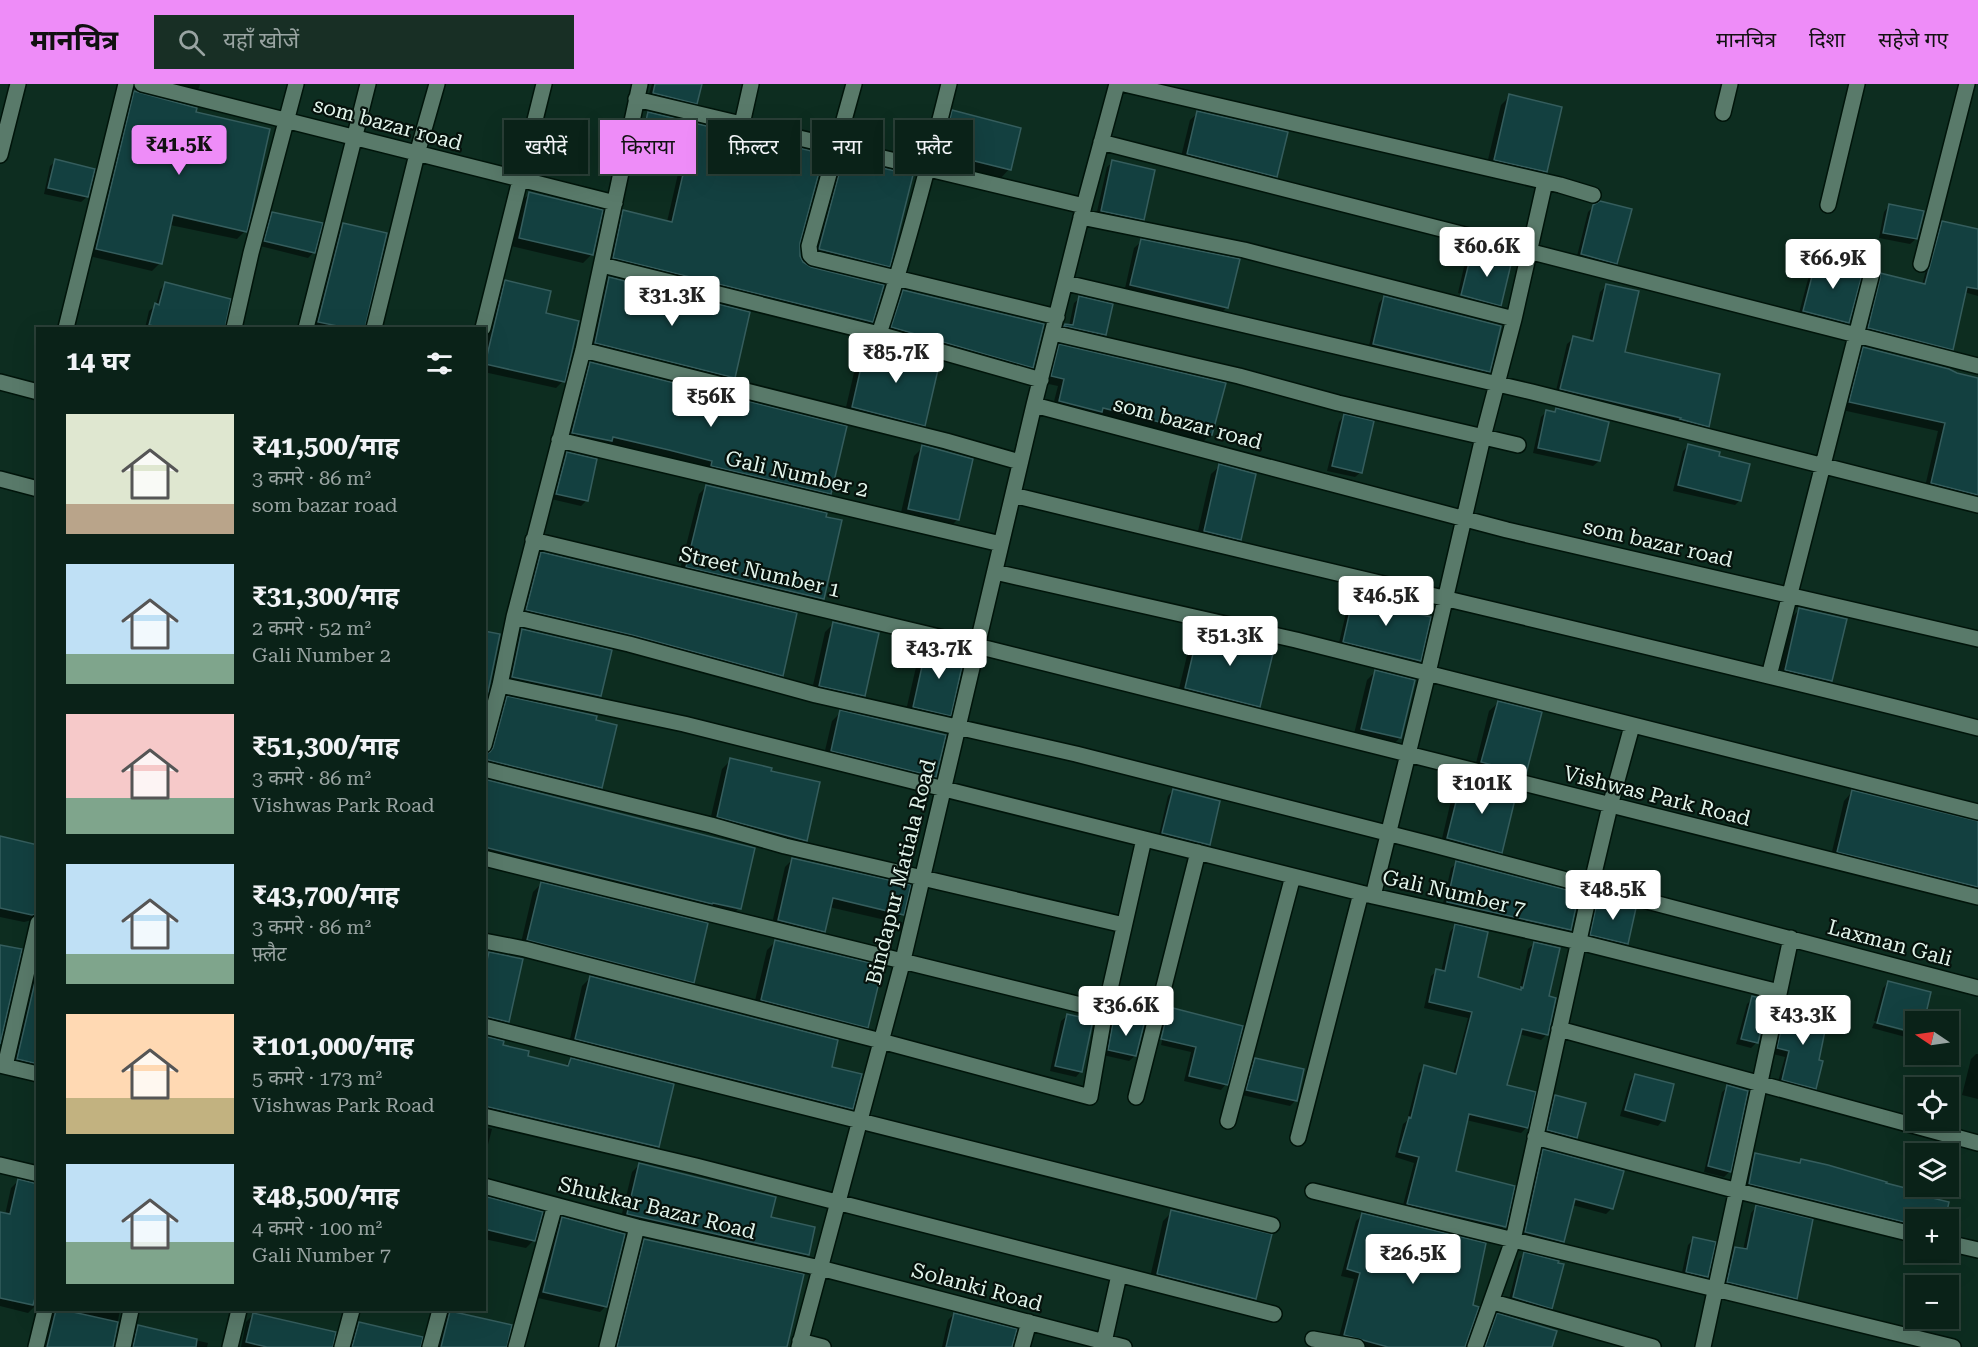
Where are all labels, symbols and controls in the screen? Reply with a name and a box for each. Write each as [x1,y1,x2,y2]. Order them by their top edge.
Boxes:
search box [154,15,574,69]
text: मानचित्र [30,24,118,57]
icon: search [175,26,208,59]
text: यहाँ खोजें [223,28,299,53]
text: मानचित्र [1716,28,1776,52]
text: दिशा [1809,28,1845,52]
text: सहेजे गए [1878,28,1948,52]
street label: som bazar road [311,93,465,156]
chip: खरीदें [504,120,588,174]
chip: किराया [600,120,696,174]
chip: फ़िल्टर [708,120,800,174]
chip: नया [812,120,883,174]
chip: फ़्लैट [895,120,973,174]
pin: ₹41.5K [130,125,228,176]
text: ₹41.5K [146,132,212,156]
pin: ₹60.6K [1438,227,1536,278]
text: ₹60.6K [1454,234,1520,258]
pin: ₹66.9K [1784,239,1882,290]
text: ₹66.9K [1800,246,1866,270]
pin: ₹31.3K [623,276,721,327]
text: ₹31.3K [639,283,705,307]
pin: ₹85.7K [847,333,945,384]
text: ₹85.7K [863,340,929,364]
text: 14 घर [66,346,130,376]
icon: filters [423,347,456,380]
pin: ₹56K [675,377,747,428]
text: ₹56K [686,384,736,408]
street label: som bazar road [1111,392,1265,455]
text: ₹41,500/माह [252,431,399,461]
icon: home [114,438,186,510]
street label: Gali Number 2 [723,446,871,502]
text: 3 कमरे · 86 m² [252,466,371,490]
text: som bazar road [252,493,398,517]
street label: som bazar road [1581,514,1736,572]
street label: Street Number 1 [677,542,843,602]
pin: ₹46.5K [1337,576,1435,627]
text: ₹31,300/माह [252,581,399,611]
text: ₹46.5K [1353,583,1419,607]
icon: home [114,588,186,660]
text: 2 कमरे · 52 m² [252,616,371,640]
pin: ₹51.3K [1181,616,1279,667]
text: ₹51.3K [1197,623,1263,647]
pin: ₹43.7K [890,629,988,680]
text: ₹43.7K [906,636,972,660]
text: Gali Number 2 [252,643,391,667]
text: ₹51,300/माह [252,731,399,761]
icon: home [114,738,186,810]
street label: Bindapur Matiala Road [861,756,941,987]
street label: Vishwas Park Road [1561,761,1753,831]
pin: ₹101K [1440,764,1524,815]
text: 3 कमरे · 86 m² [252,766,371,790]
text: ₹101K [1452,771,1512,795]
text: Vishwas Park Road [252,793,435,817]
street label: Gali Number 7 [1380,865,1528,921]
pin: ₹48.5K [1564,870,1662,921]
text: ₹48.5K [1580,877,1646,901]
text: ₹43,700/माह [252,880,399,910]
icon: home [114,888,186,960]
text: 3 कमरे · 86 m² [252,915,371,939]
street label: Laxman Gali [1825,915,1955,971]
text: फ़्लैट [252,942,287,966]
pin: ₹36.6K [1077,986,1175,1037]
text: ₹36.6K [1093,993,1159,1017]
pin: ₹43.3K [1754,995,1852,1046]
text: ₹43.3K [1770,1002,1836,1026]
north arrow [1905,1011,1959,1065]
map controls [1905,1011,1959,1329]
text: ₹101,000/माह [252,1031,414,1061]
icon: home [114,1038,186,1110]
text: 5 कमरे · 173 m² [252,1066,382,1090]
button: locate [1905,1077,1959,1131]
text: Vishwas Park Road [252,1093,435,1117]
button: layers [1905,1143,1959,1197]
street label: Shukkar Bazar Road [556,1172,759,1244]
text: ₹48,500/माह [252,1181,399,1211]
icon: home [114,1188,186,1260]
button: + [1905,1209,1959,1263]
text: 4 कमरे · 100 m² [252,1216,382,1240]
pin: ₹26.5K [1364,1234,1462,1285]
text: ₹26.5K [1380,1241,1446,1265]
text: Gali Number 7 [252,1243,391,1267]
street label: Solanki Road [909,1258,1045,1316]
button: − [1905,1275,1959,1329]

